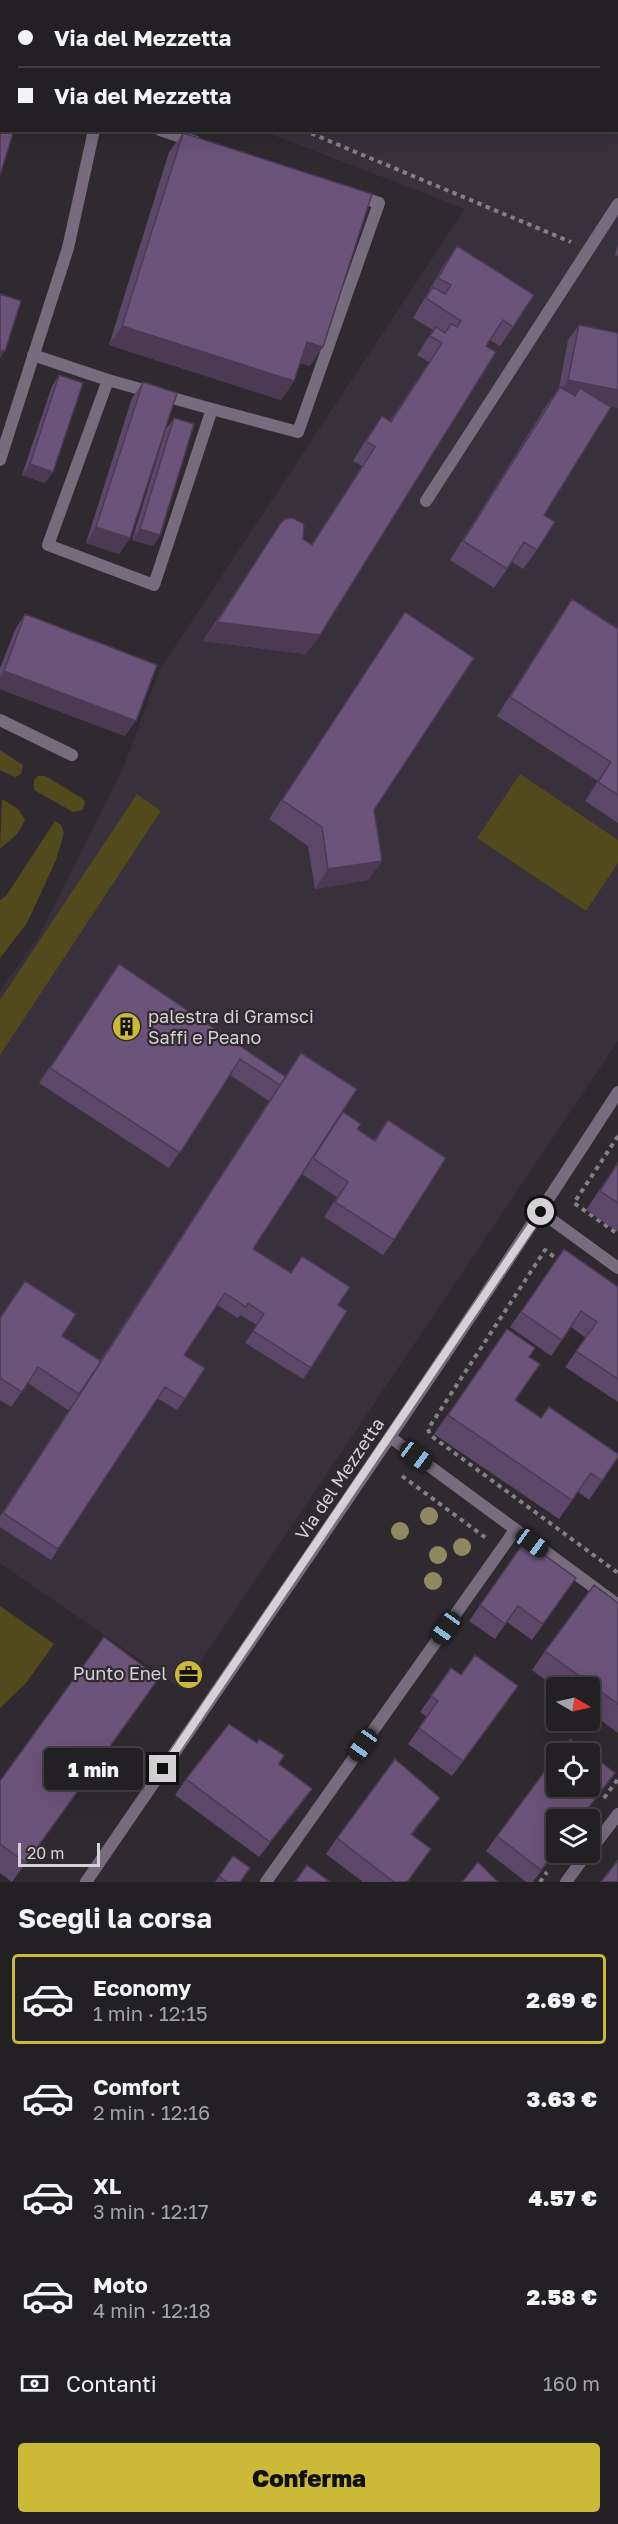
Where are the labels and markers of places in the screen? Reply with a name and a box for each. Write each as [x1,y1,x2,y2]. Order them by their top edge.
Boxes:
place label: palestra di Gramsci Saffi e Peano [148,1005,314,1048]
building icon: palestra di Gramsci Saffi e Peano [111,1011,143,1043]
office icon: Punto Enel [172,1658,204,1690]
place label: Punto Enel [73,1662,167,1684]

